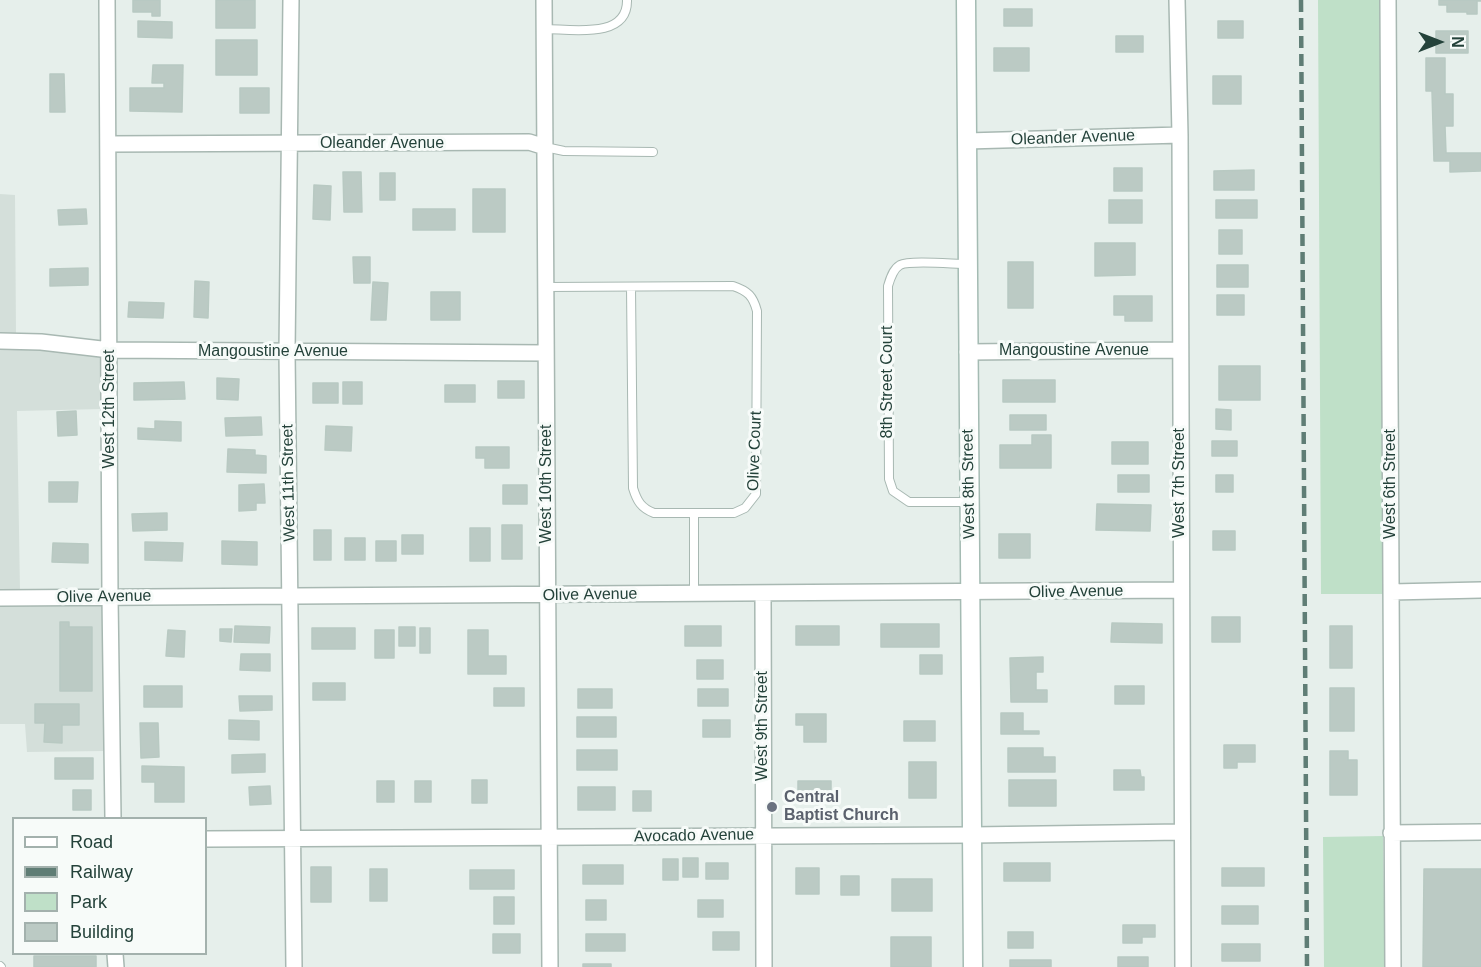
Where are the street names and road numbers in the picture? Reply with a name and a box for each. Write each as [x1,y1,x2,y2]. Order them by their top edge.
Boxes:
street label: Oleander Avenue [1011,126,1135,150]
street label: Oleander Avenue [320,134,444,154]
street label: 8th Street Court [878,326,898,438]
street label: Mangoustine Avenue [999,341,1149,361]
street label: Mangoustine Avenue [198,342,348,362]
street label: West 12th Street [100,350,120,468]
street label: Olive Court [744,411,766,491]
street label: West 11th Street [278,424,300,542]
street label: West 10th Street [537,425,557,543]
street label: West 7th Street [1170,428,1190,538]
street label: West 8th Street [958,429,980,539]
street label: West 6th Street [1381,429,1401,539]
street label: Olive Avenue [1028,582,1124,602]
street label: Olive Avenue [542,585,638,605]
street label: Olive Avenue [56,587,152,607]
street label: West 9th Street [753,671,773,781]
street label: Avocado Avenue [634,825,754,847]

